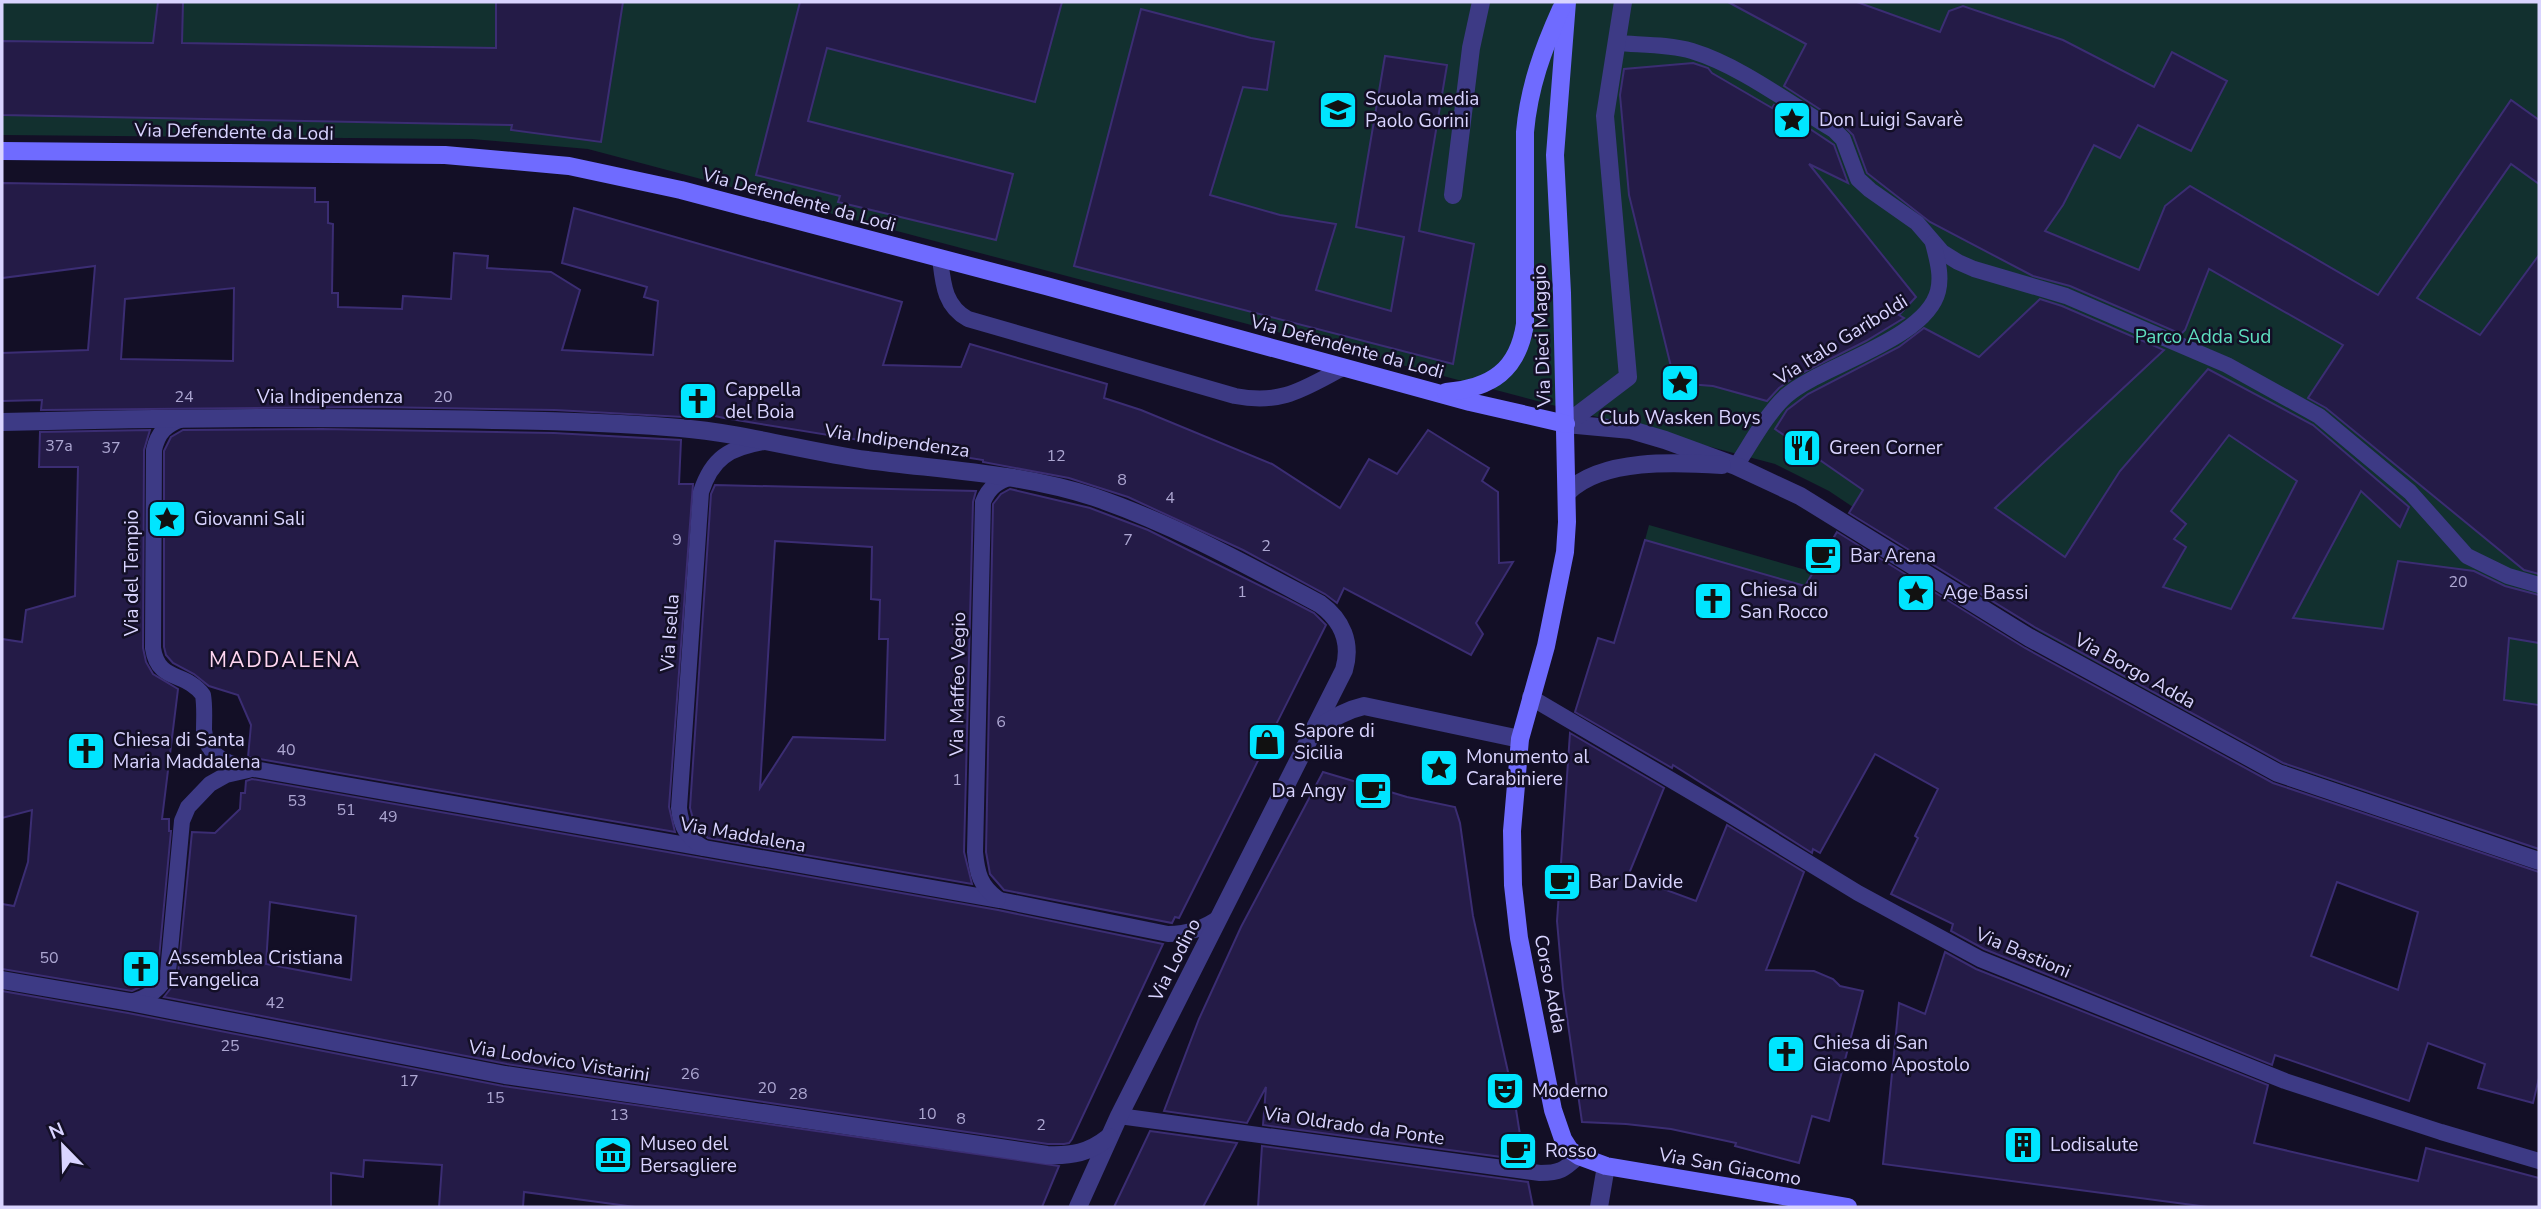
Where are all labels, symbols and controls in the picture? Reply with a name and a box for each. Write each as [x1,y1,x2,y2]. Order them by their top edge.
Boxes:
place label: Scuola media Paolo Gorini [1365,86,1479,134]
school or university icon: Scuola media Paolo Gorini [1317,89,1359,131]
place icon: Don Luigi Savarè [1771,99,1813,141]
place label: Don Luigi Savarè [1819,107,1963,133]
street label: Via Defendente da Lodi [133,117,334,147]
street label: Via Defendente da Lodi [698,161,899,238]
street label: Via Dieci Maggio [1527,264,1558,409]
street label: Via Italo Gariboldi [1768,289,1913,392]
street label: Via Defendente da Lodi [1246,308,1447,385]
park label: Parco Adda Sud [2135,324,2271,350]
place icon: Club Wasken Boys [1659,362,1701,404]
place label: Cappella del Boia [725,377,801,425]
church icon: Cappella del Boia [677,380,719,422]
street label: Via Indipendenza [256,384,403,410]
house number: 24 [174,386,194,408]
house number: 20 [433,386,453,408]
place label: Club Wasken Boys [1599,405,1761,431]
street label: Via Indipendenza [822,418,971,464]
restaurant icon: Green Corner [1781,427,1823,469]
house number: 37a [45,435,73,457]
place label: Green Corner [1829,435,1943,461]
house number: 37 [101,437,121,459]
house number: 12 [1046,445,1066,467]
house number: 8 [1117,469,1127,491]
house number: 4 [1165,487,1175,509]
place icon: Giovanni Sali [146,498,188,540]
place label: Giovanni Sali [194,506,305,532]
street label: Via del Tempio [119,510,145,637]
house number: 9 [672,529,682,551]
house number: 7 [1123,529,1133,551]
house number: 2 [1261,535,1271,557]
cafe icon: Bar Arena [1802,535,1844,577]
place label: Bar Arena [1850,543,1936,569]
house number: 20 [2448,571,2468,593]
place icon: Age Bassi [1895,572,1937,614]
place label: Chiesa di San Rocco [1740,577,1828,625]
church icon: Chiesa di San Rocco [1692,580,1734,622]
place label: Age Bassi [1943,580,2028,606]
house number: 1 [1237,581,1247,603]
street label: Via Isella [654,593,686,674]
street label: Via Maffeo Vegio [944,611,972,758]
street label: Via Borgo Adda [2069,626,2200,715]
district label: MADDALENA [209,646,361,674]
house number: 6 [996,711,1006,733]
place label: Sapore di Sicilia [1294,718,1375,766]
shop icon: Sapore di Sicilia [1246,721,1288,763]
place label: Chiesa di Santa Maria Maddalena [113,727,261,775]
church icon: Chiesa di Santa Maria Maddalena [65,730,107,772]
house number: 40 [276,739,296,761]
place label: Monumento al Carabiniere [1466,744,1589,792]
place icon: Monumento al Carabiniere [1418,747,1460,789]
house number: 1 [952,769,962,791]
cafe icon: Da Angy [1352,770,1394,812]
place label: Da Angy [1271,778,1346,804]
house number: 53 [287,790,307,812]
house number: 51 [336,799,356,821]
house number: 49 [378,806,398,828]
street label: Via Maddalena [677,811,808,859]
cafe icon: Bar Davide [1541,861,1583,903]
place label: Bar Davide [1589,869,1683,895]
street label: Via Lodino [1143,914,1207,1007]
street label: Via Bastioni [1970,921,2075,985]
street label: Corso Adda [1528,932,1572,1036]
place label: Assemblea Cristiana Evangelica [168,945,343,993]
house number: 50 [39,947,59,969]
church icon: Assemblea Cristiana Evangelica [120,948,162,990]
house number: 42 [265,992,285,1014]
place label: Chiesa di San Giacomo Apostolo [1813,1030,1970,1078]
church icon: Chiesa di San Giacomo Apostolo [1765,1033,1807,1075]
street label: Via Lodovico Vistarini [466,1034,651,1088]
house number: 25 [220,1035,240,1057]
house number: 26 [680,1063,700,1085]
house number: 17 [399,1070,419,1092]
theatre icon: Moderno [1484,1070,1526,1112]
house number: 20 [757,1077,777,1099]
place label: Moderno [1532,1078,1608,1104]
house number: 28 [788,1083,808,1105]
house number: 15 [485,1087,505,1109]
street label: Via Oldrado da Ponte [1261,1100,1446,1152]
house number: 10 [917,1103,937,1125]
house number: 13 [609,1104,629,1126]
house number: 8 [956,1108,966,1130]
north arrow [28,1111,98,1181]
house number: 2 [1036,1114,1046,1136]
text: N [45,1117,68,1146]
building icon: Lodisalute [2002,1124,2044,1166]
cafe icon: Rosso [1497,1130,1539,1172]
place label: Museo del Bersagliere [640,1131,737,1179]
place label: Lodisalute [2050,1132,2138,1158]
museum icon: Museo del Bersagliere [592,1134,634,1176]
place label: Rosso [1545,1138,1597,1164]
street label: Via San Giacomo [1656,1142,1803,1192]

